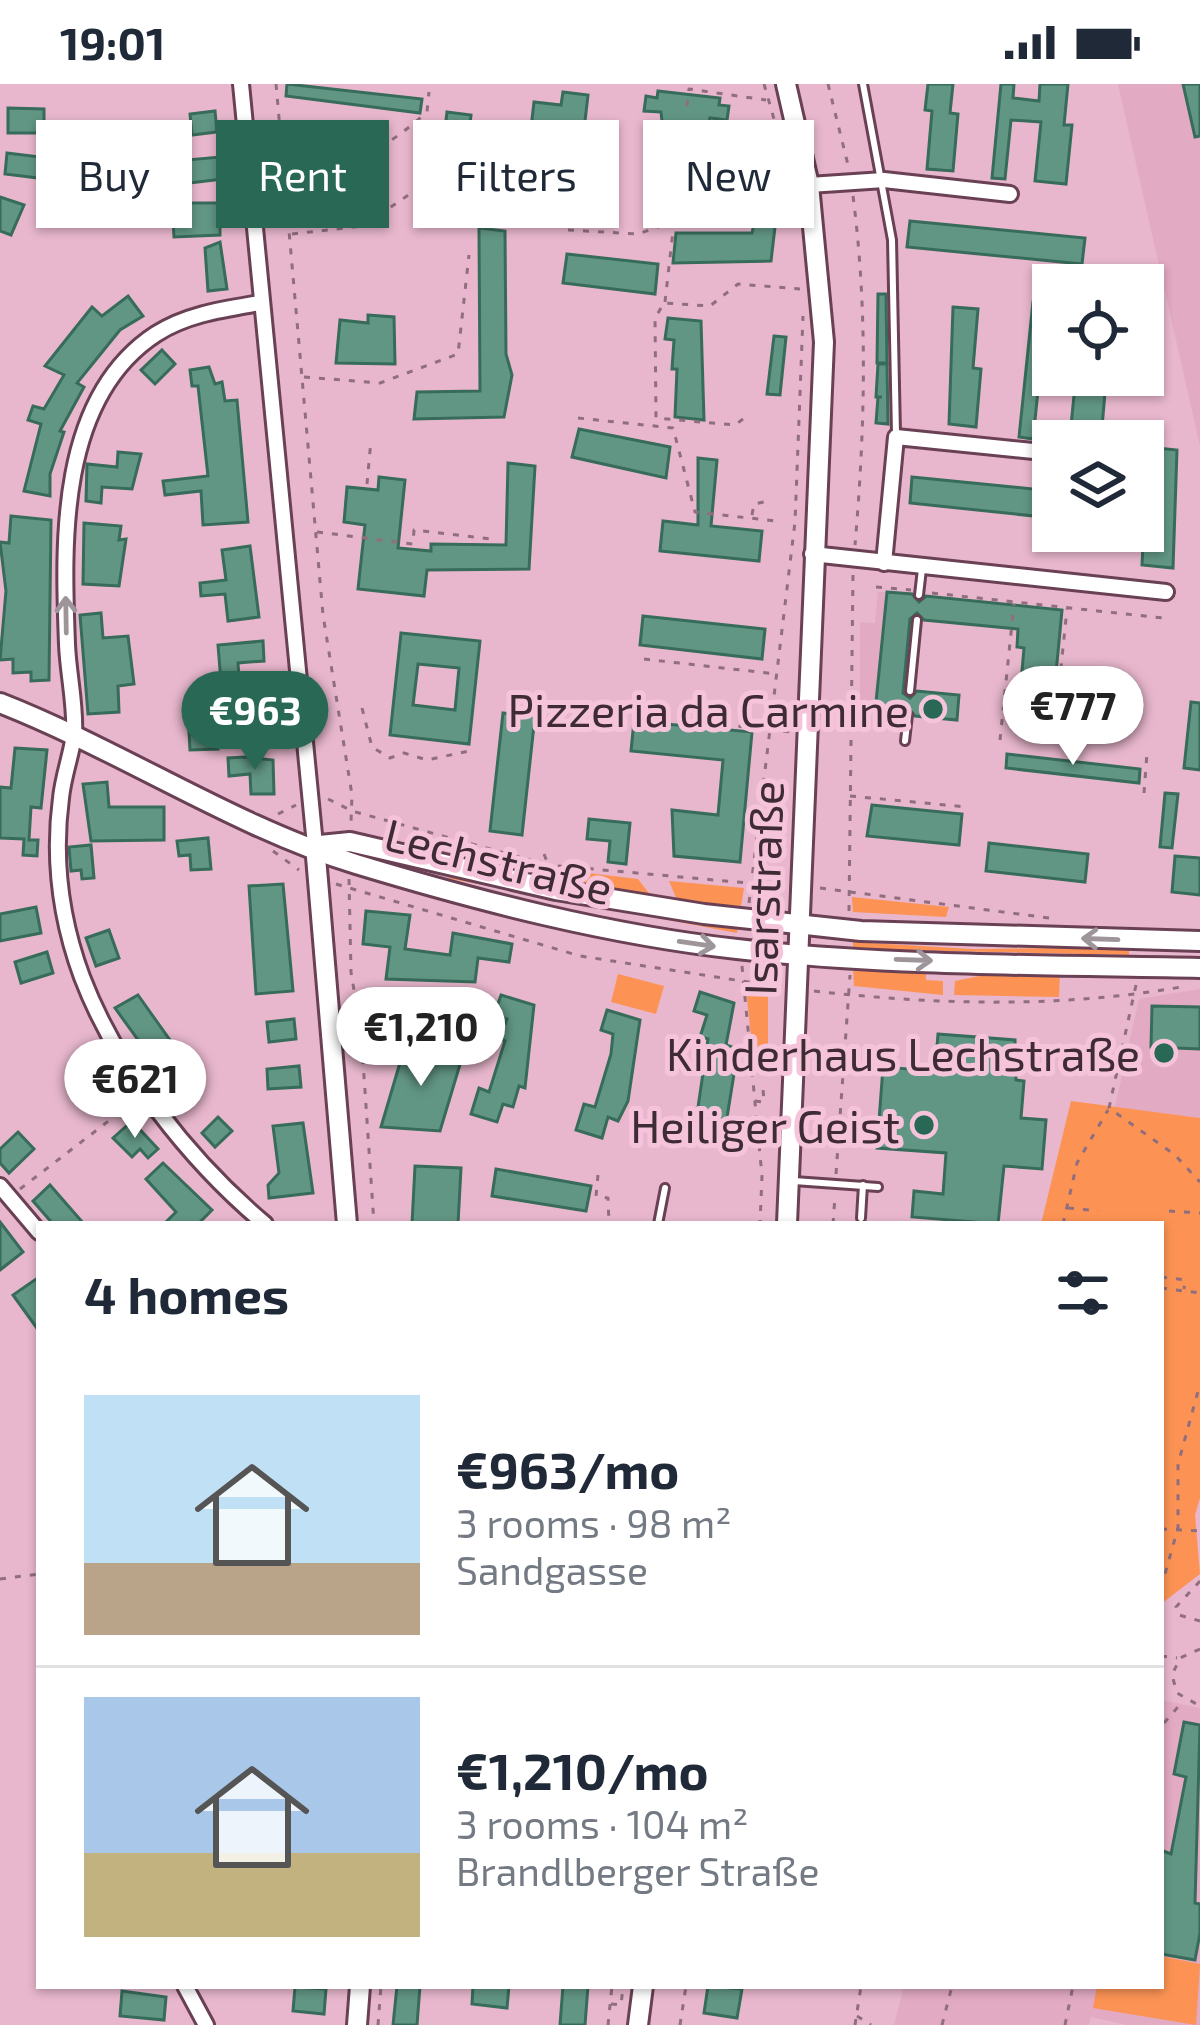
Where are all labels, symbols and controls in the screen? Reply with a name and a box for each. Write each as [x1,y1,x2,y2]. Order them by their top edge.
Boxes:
text: 19:01 [60,15,165,69]
chip: Buy [36,120,192,228]
chip: Rent [216,120,389,228]
chip: Filters [413,120,619,228]
chip: New [643,120,814,228]
map controls [1032,264,1164,552]
button: locate [1032,264,1164,396]
button: layers [1032,420,1164,552]
one-way arrow [55,596,77,635]
pin: €777 [1002,666,1144,768]
pin: €963 [184,671,326,773]
text: €777 [1030,681,1116,728]
place label: Pizzeria da Carmine [508,682,909,736]
text: €963 [208,686,302,733]
marker: Pizzeria da Carmine [920,696,946,722]
street label: Isarstraße [731,780,793,996]
street label: Lechstraße [380,806,618,914]
one-way arrow [1081,927,1120,950]
one-way arrow [677,933,716,956]
one-way arrow [894,949,933,972]
pin: €1,210 [323,987,519,1089]
text: €1,210 [363,1002,479,1049]
place label: Kinderhaus Lechstraße [666,1026,1140,1080]
pin: €621 [64,1039,206,1141]
marker: Kinderhaus Lechstraße [1151,1040,1177,1066]
text: €621 [91,1054,179,1101]
place label: Heiliger Geist [630,1098,900,1152]
marker: Heiliger Geist [911,1112,937,1138]
icon: filters [1050,1260,1116,1326]
text: 4 homes [84,1263,289,1324]
text: €963/mo [456,1438,679,1499]
icon: home [180,1443,324,1587]
text: 3 rooms · 98 m² [456,1499,731,1546]
text: Sandgasse [456,1546,648,1593]
text: €1,210/mo [456,1739,709,1800]
icon: home [180,1745,324,1889]
text: 3 rooms · 104 m² [456,1800,748,1847]
text: Brandlberger Straße [456,1847,819,1894]

